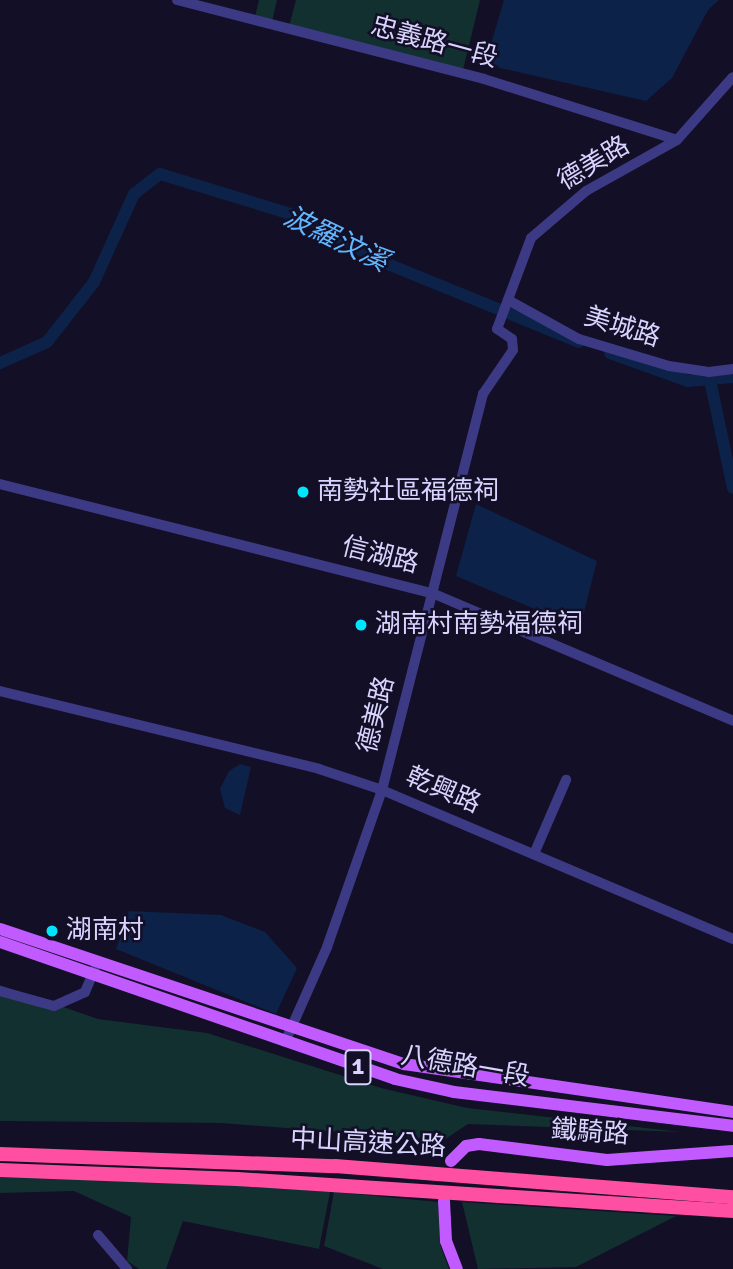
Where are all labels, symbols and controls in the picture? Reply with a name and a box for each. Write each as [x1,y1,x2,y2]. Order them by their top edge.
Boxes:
street label: 忠義路一段 [367,11,501,75]
street label: 德美路 [553,131,635,197]
water label: 波羅汶溪 [278,199,394,279]
street label: 美城路 [580,302,664,354]
place label: 南勢社區福德祠 [317,476,499,508]
marker: 南勢社區福德祠 [295,484,311,500]
street label: 信湖路 [338,531,422,581]
place label: 湖南村南勢福德祠 [375,609,583,641]
marker: 湖南村南勢福德祠 [353,617,369,633]
street label: 德美路 [352,673,402,757]
street label: 乾興路 [401,761,485,821]
place label: 湖南村 [66,915,144,947]
marker: 湖南村 [44,923,60,939]
street label: 八德路一段 [398,1040,532,1094]
road number: 1 [344,1046,372,1087]
street label: 鐵騎路 [550,1115,630,1151]
street label: 中山高速公路 [289,1124,447,1164]

